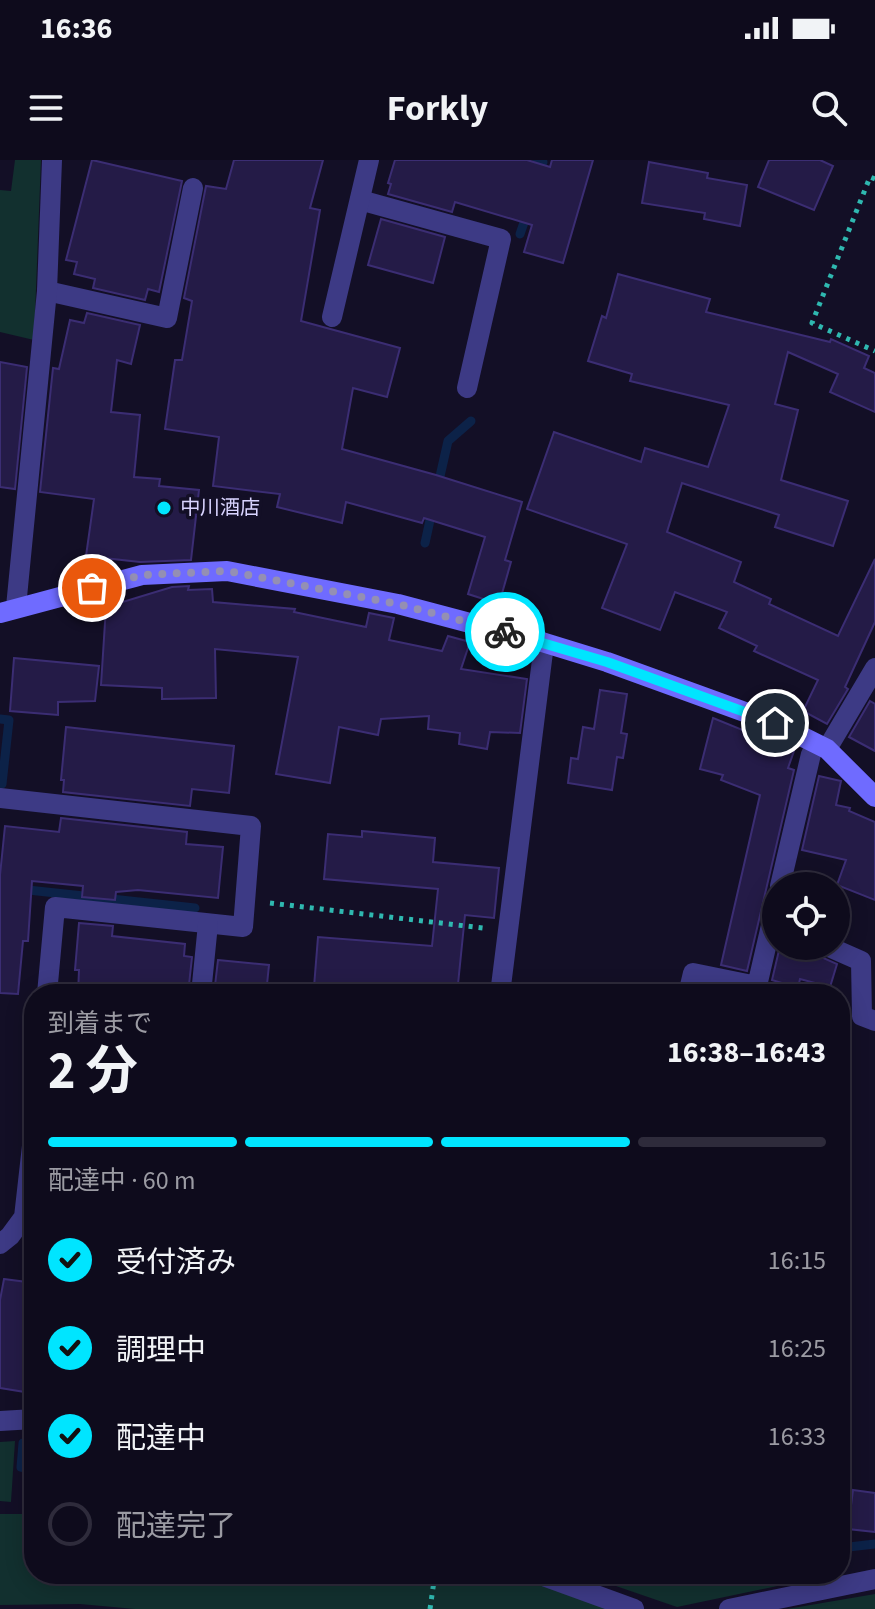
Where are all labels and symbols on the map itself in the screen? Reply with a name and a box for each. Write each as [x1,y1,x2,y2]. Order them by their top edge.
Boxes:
place label: 中川酒店 [180,494,260,522]
marker: 中川酒店 [155,499,173,517]
pin [58,554,126,622]
courier [465,592,545,672]
pin [741,689,809,757]

